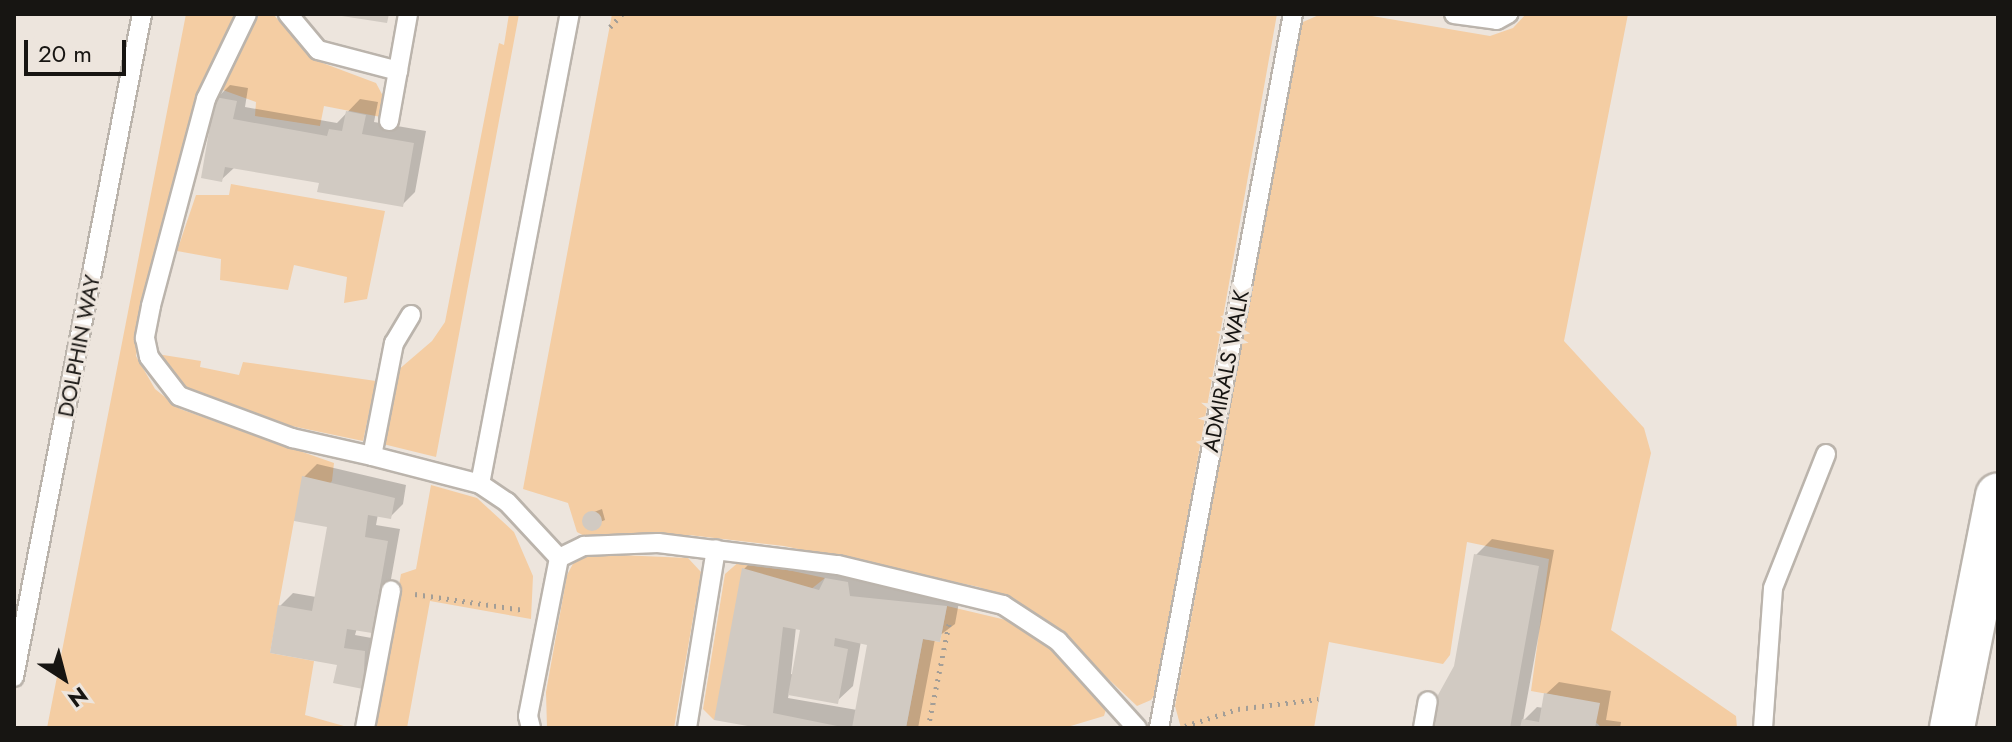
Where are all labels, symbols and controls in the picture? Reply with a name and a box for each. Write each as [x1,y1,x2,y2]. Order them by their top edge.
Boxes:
scale bar [28,24,130,74]
text: 20 m [38,36,92,71]
street label: DOLPHIN WAY [52,273,106,419]
street label: ADMIRALS WALK [1197,288,1255,454]
north arrow [24,638,104,718]
text: N [62,679,95,715]

